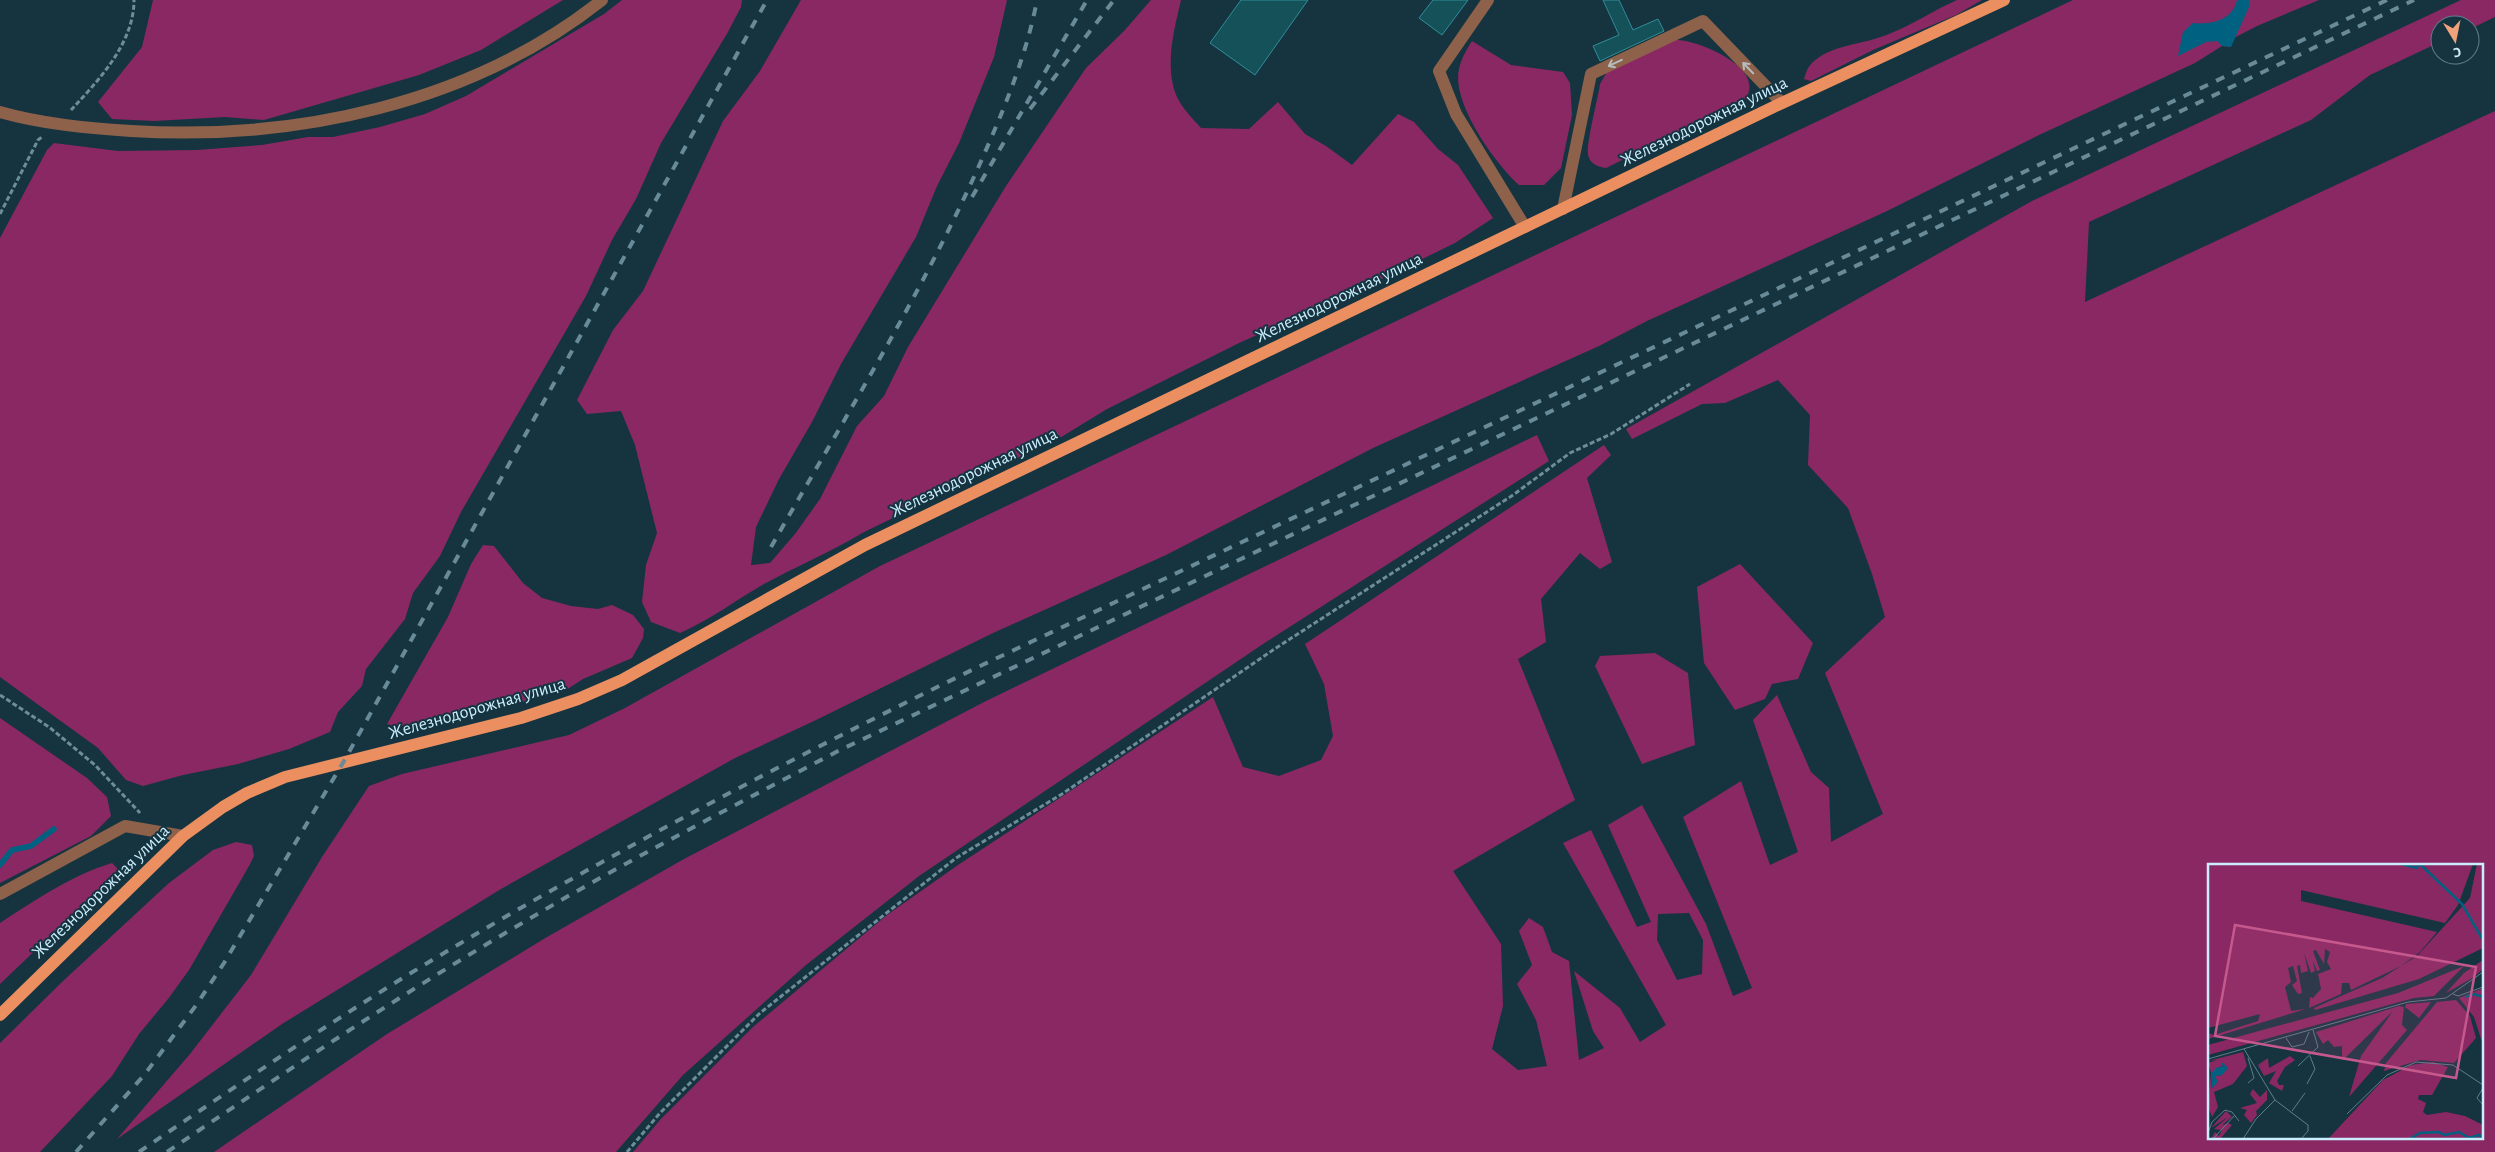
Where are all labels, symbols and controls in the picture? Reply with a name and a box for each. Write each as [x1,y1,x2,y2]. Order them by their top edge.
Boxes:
north arrow [2430,15,2480,65]
text: С [2452,44,2462,59]
one-way arrow [1608,58,1623,68]
one-way arrow [1742,62,1754,74]
street label: Железнодорожная улица [1618,74,1790,170]
street label: Железнодорожная улица [1253,250,1425,346]
street label: Железнодорожная улица [888,425,1060,521]
street label: Железнодорожная улица [386,675,568,743]
street label: Железнодорожная улица [29,822,173,962]
inset map [2208,864,2482,1140]

